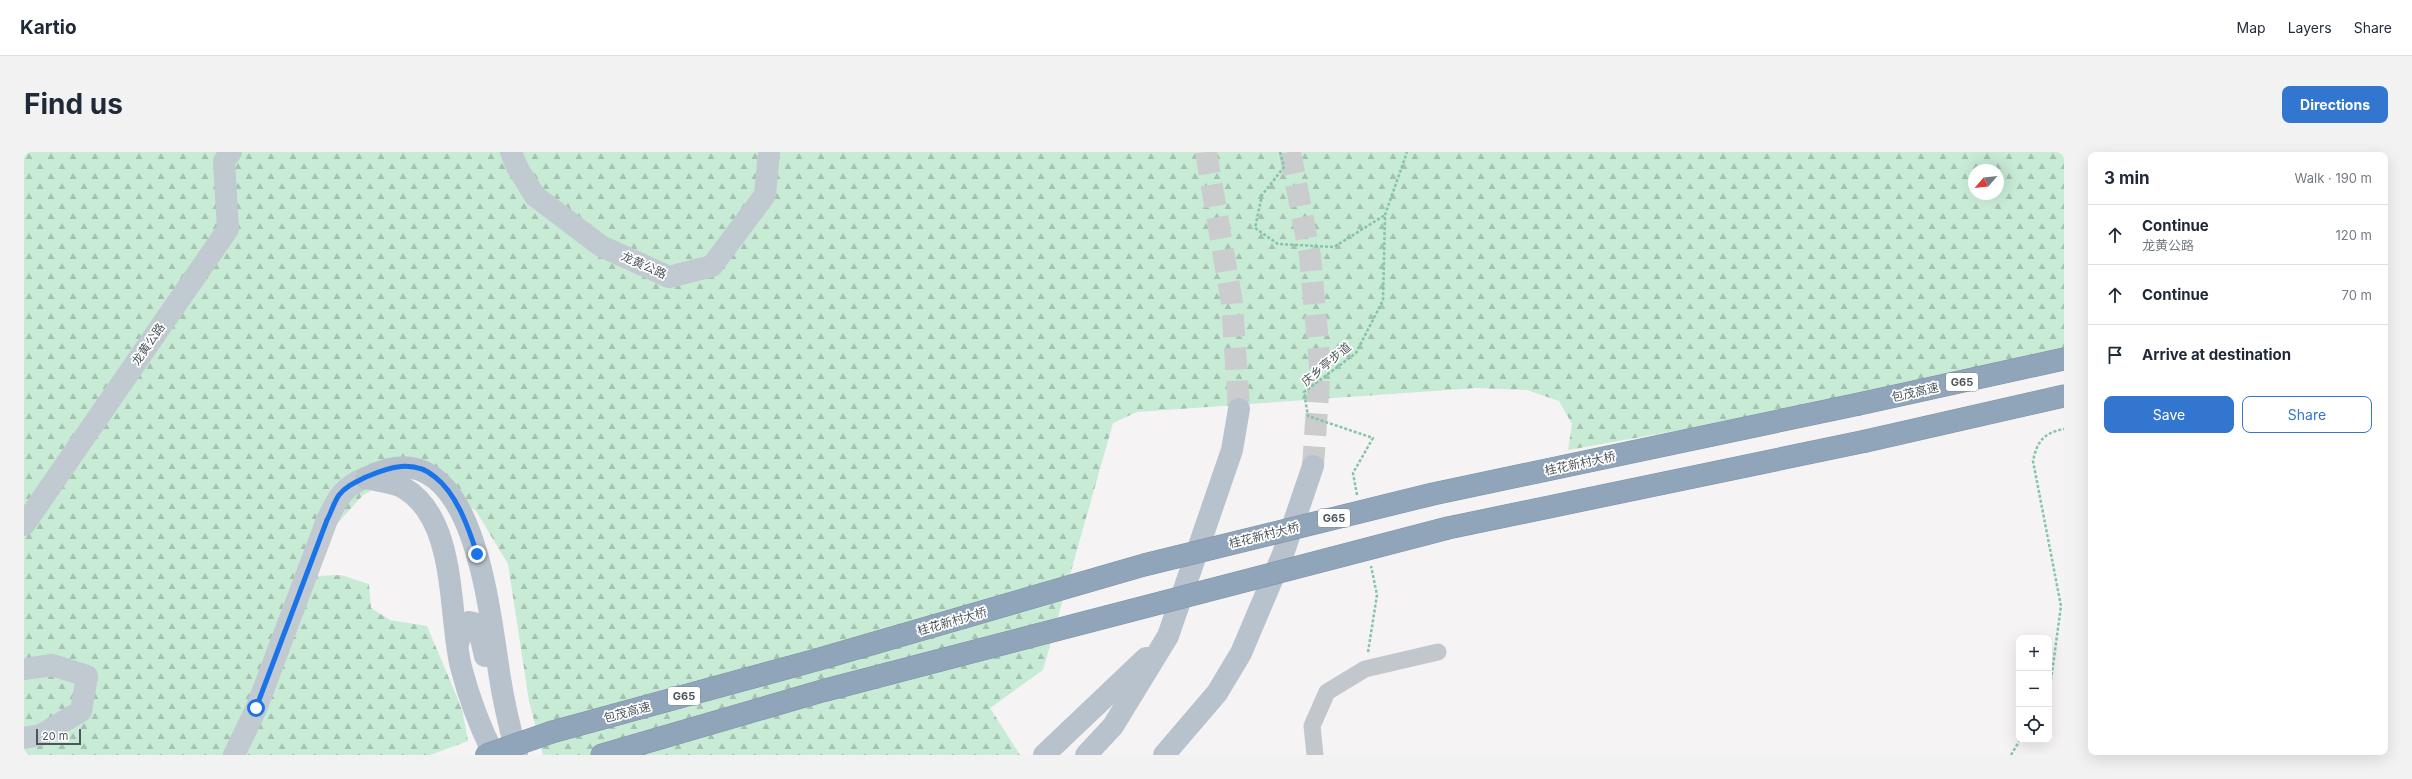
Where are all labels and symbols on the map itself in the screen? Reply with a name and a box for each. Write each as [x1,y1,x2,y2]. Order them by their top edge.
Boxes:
north arrow [1968,164,2004,200]
street label: 龙黄公路 [619,248,669,282]
street label: 龙黄公路 [128,320,168,368]
street label: 庆乡亭步道 [1298,339,1354,389]
road number: G65 [1946,373,1978,391]
street label: 包茂高速 [1890,379,1940,405]
street label: 桂花新村大桥 [1543,448,1617,478]
road number: G65 [1318,509,1350,527]
street label: 桂花新村大桥 [1227,519,1301,551]
route end [468,545,486,563]
street label: 桂花新村大桥 [915,604,989,638]
road number: G65 [668,687,700,705]
route start [247,699,265,717]
street label: 包茂高速 [602,699,652,725]
scale bar [36,727,81,746]

